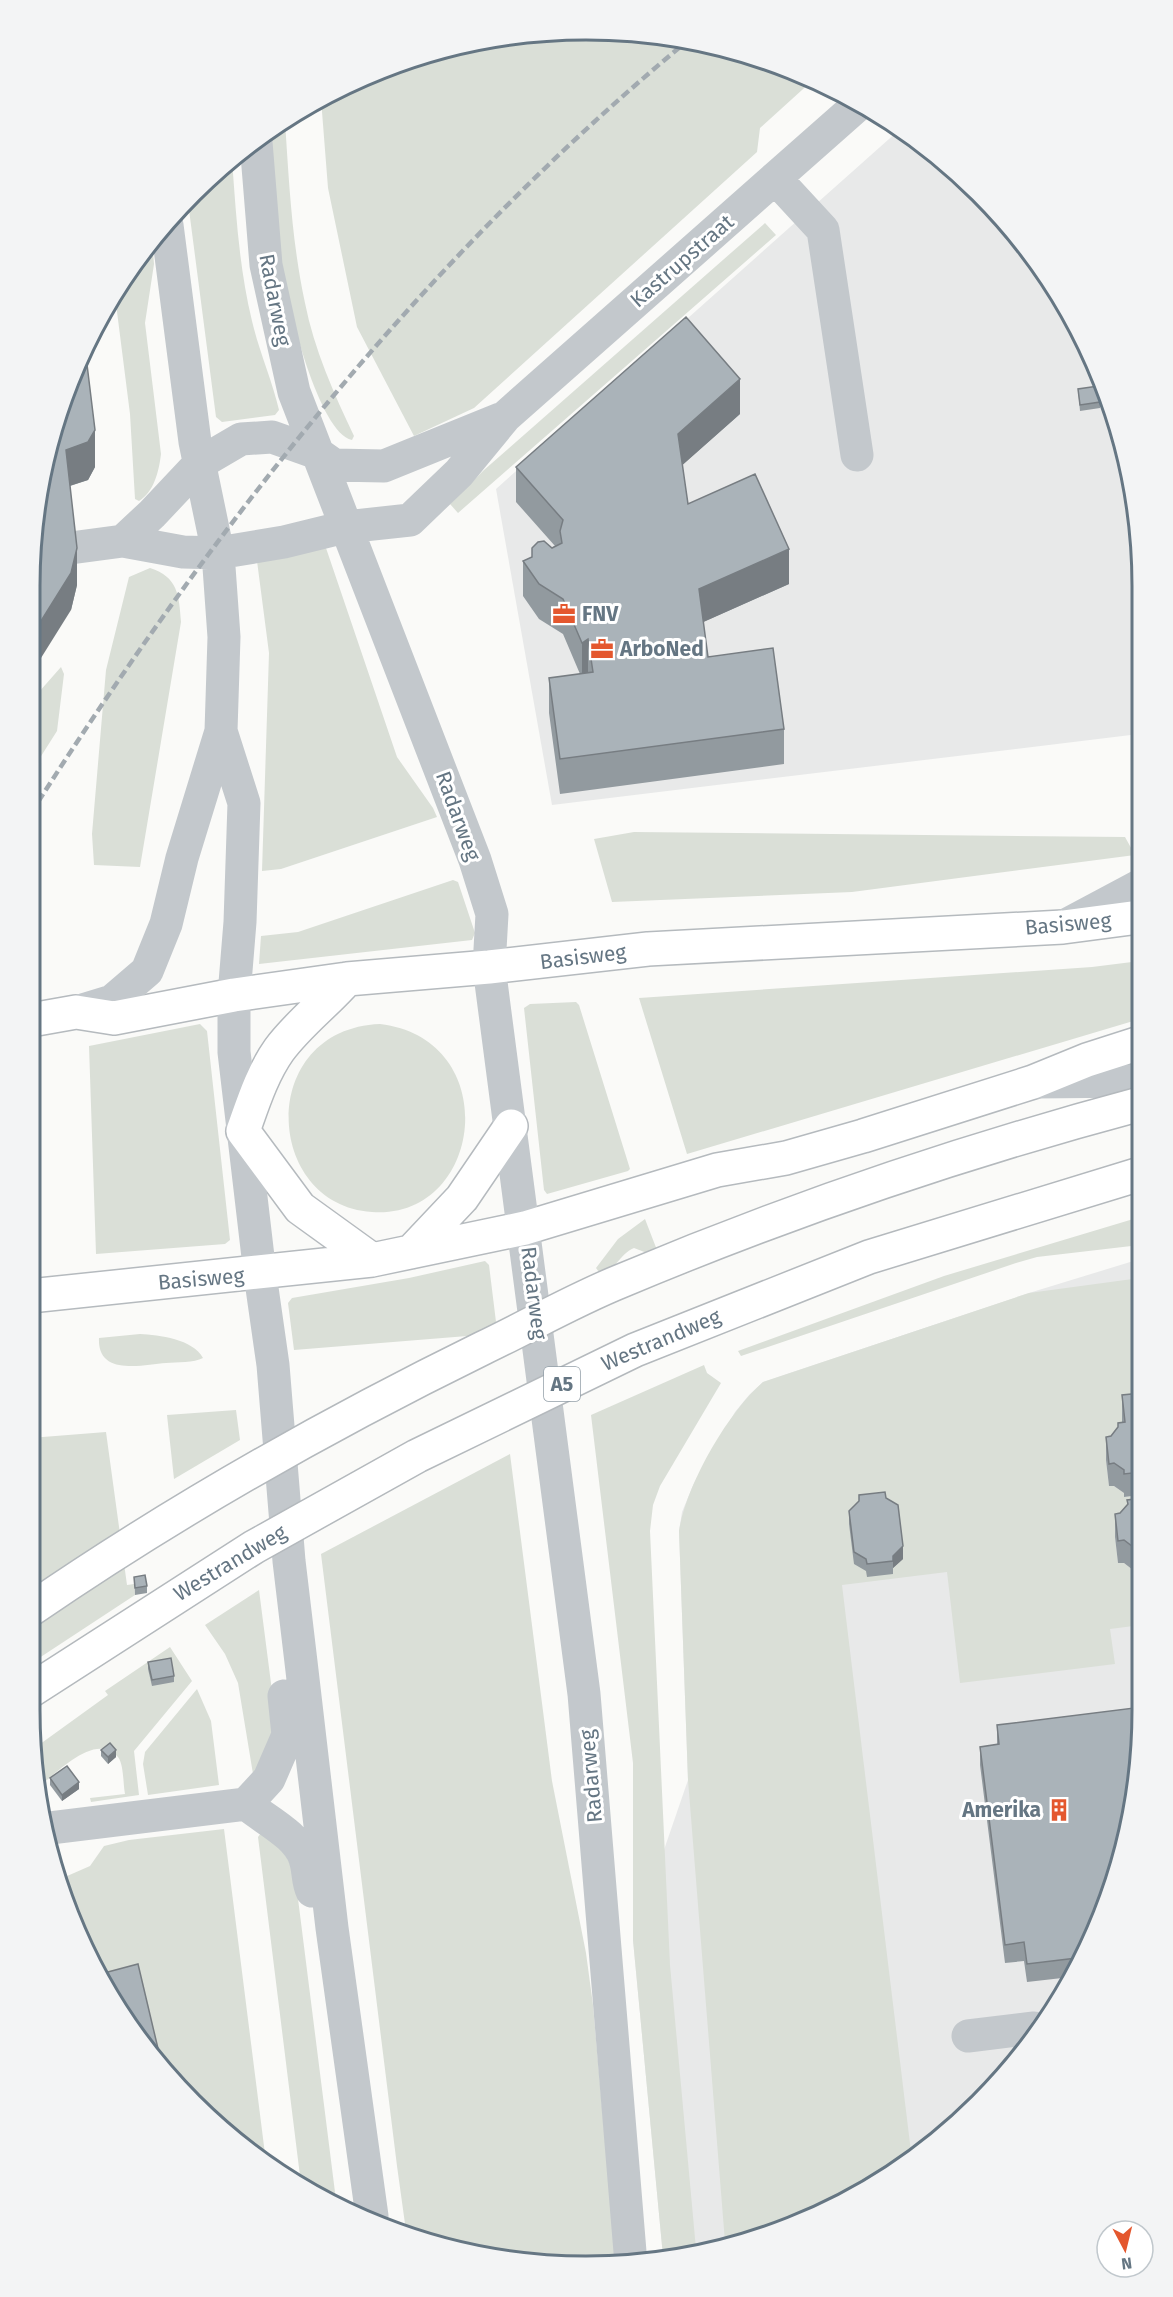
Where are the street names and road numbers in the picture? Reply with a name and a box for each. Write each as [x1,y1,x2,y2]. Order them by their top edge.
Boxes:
street label: Kastrupstraat [625,209,739,313]
street label: Radarweg [253,252,297,348]
street label: Radarweg [430,768,486,864]
street label: Basisweg [1024,907,1112,941]
street label: Basisweg [538,939,628,975]
street label: Radarweg [515,1245,553,1341]
street label: Basisweg [157,1262,245,1296]
street label: Westrandweg [597,1303,725,1377]
road number: A5 [544,1367,580,1401]
street label: Westrandweg [169,1519,291,1607]
street label: Radarweg [574,1728,608,1824]

